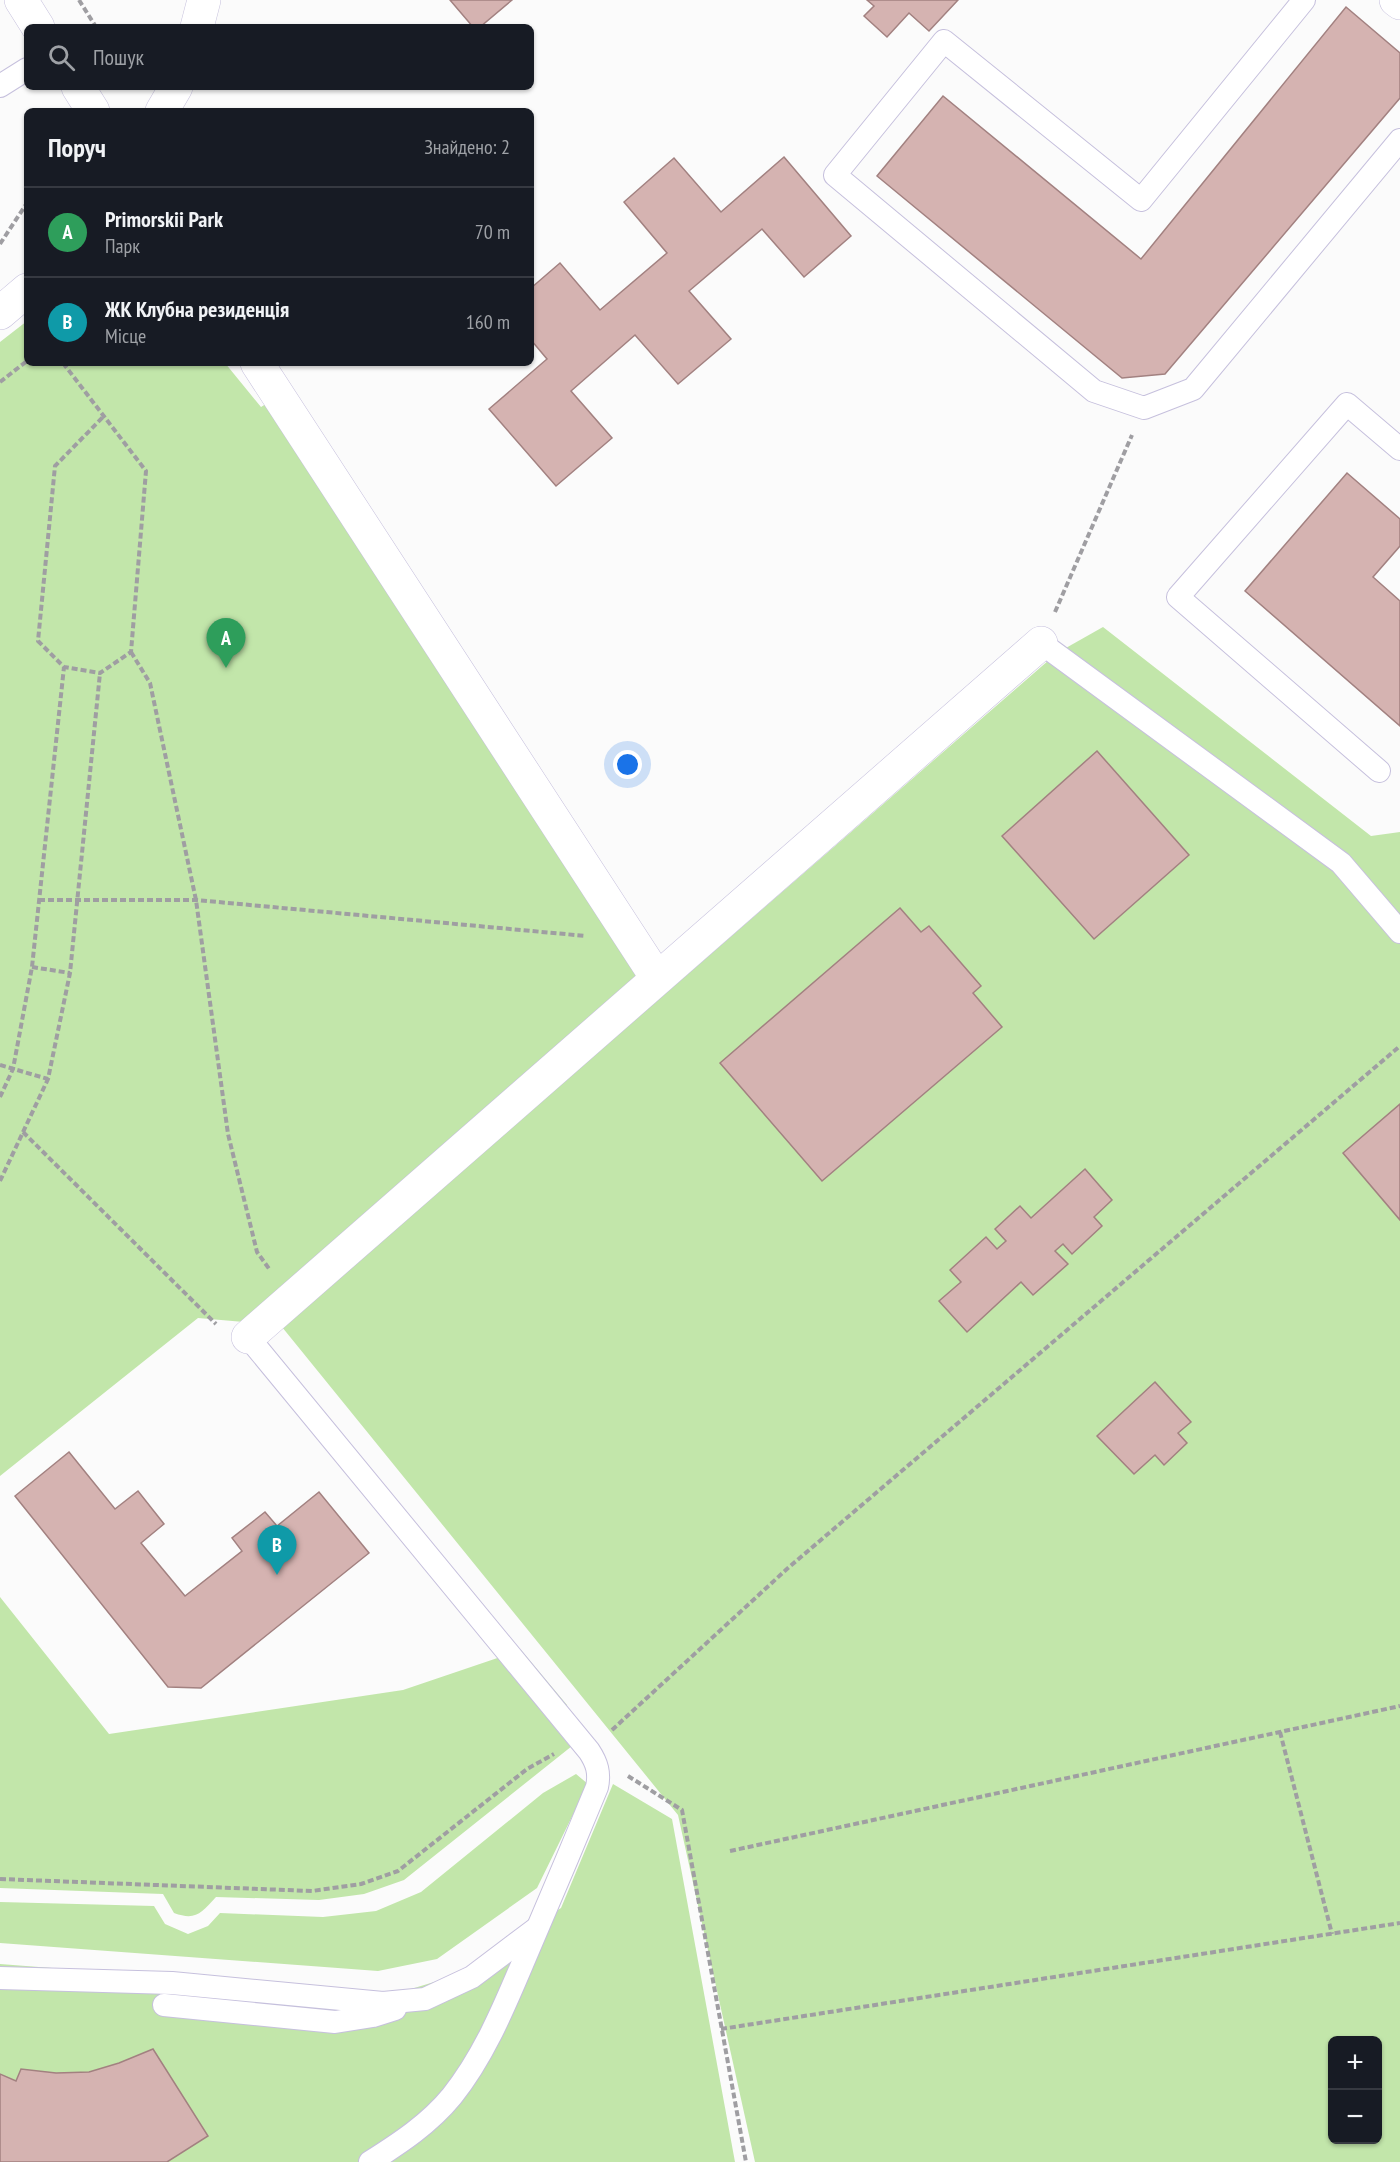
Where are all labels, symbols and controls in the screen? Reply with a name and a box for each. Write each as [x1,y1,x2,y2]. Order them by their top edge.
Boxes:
search box [24,24,534,90]
icon: search [45,41,78,74]
text: Пошук [93,43,144,71]
text: Поруч [48,131,106,164]
text: Знайдено: 2 [424,134,510,160]
text: Primorskii Park [105,205,223,233]
text: A [62,219,73,245]
text: 70 m [475,219,510,245]
text: Парк [105,233,140,259]
text: ЖК Клубна резиденція [105,295,289,323]
text: B [63,309,72,335]
text: 160 m [466,309,510,335]
text: Місце [105,323,146,349]
pin: A [206,618,246,668]
your location [613,750,642,779]
pin: B [258,1526,296,1575]
map controls [1328,2036,1382,2144]
button: + [1328,2036,1382,2090]
button: − [1328,2090,1382,2144]

